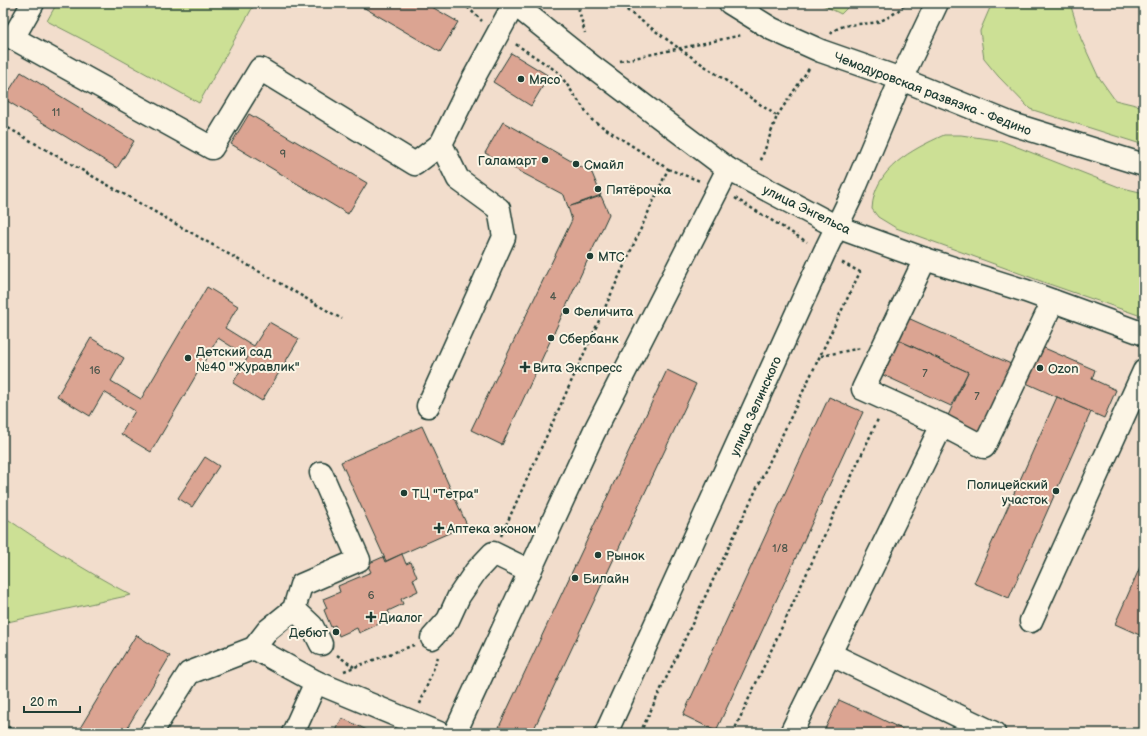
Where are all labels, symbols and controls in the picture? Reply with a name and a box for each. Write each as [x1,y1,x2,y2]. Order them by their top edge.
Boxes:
street label: Чемодуровская развязка - Федино [832,49,1034,139]
place label: Мясо [529,72,560,88]
marker: Мясо [516,74,526,84]
house number: 11 [52,106,60,119]
house number: 9 [280,148,286,161]
place label: Галамарт [478,153,537,169]
marker: Галамарт [540,155,550,165]
place label: Смайл [584,157,624,173]
marker: Смайл [571,159,581,169]
place label: Пятёрочка [606,182,671,198]
street label: улица Энгельса [760,182,853,238]
marker: Пятёрочка [593,184,603,194]
place label: МТС [598,249,625,265]
marker: МТС [585,251,595,261]
house number: 4 [550,290,557,303]
place label: Феличита [574,304,634,320]
marker: Феличита [561,306,571,316]
place label: Сбербанк [559,331,619,347]
marker: Сбербанк [546,333,556,343]
place label: Детский сад №40 "Журавлик" [196,344,300,375]
marker: Детский сад №40 "Журавлик" [183,353,193,363]
street label: улица Зелинского [727,354,785,459]
place label: Вита Экспресс [533,360,623,376]
place label: Ozon [1048,361,1078,377]
marker: Вита Экспресс [520,362,530,372]
marker: Ozon [1035,363,1045,373]
house number: 16 [90,364,101,377]
house number: 7 [922,367,928,380]
house number: 7 [974,390,980,403]
place label: Полицейский участок [967,477,1048,508]
place label: ТЦ "Тетра" [412,486,479,502]
marker: Полицейский участок [1051,486,1061,496]
marker: ТЦ "Тетра" [399,488,409,498]
place label: Аптека эконом [446,521,536,537]
marker: Аптека эконом [434,523,444,533]
house number: 1/8 [772,542,788,555]
place label: Рынок [606,548,645,564]
marker: Рынок [593,550,603,560]
place label: Билайн [583,571,629,587]
marker: Билайн [570,573,580,583]
house number: 6 [368,589,375,602]
place label: Диалог [379,610,422,626]
marker: Диалог [366,612,376,622]
place label: Дебют [289,625,328,641]
marker: Дебют [331,627,341,637]
scale bar [24,688,80,714]
text: 20 m [30,695,57,710]

